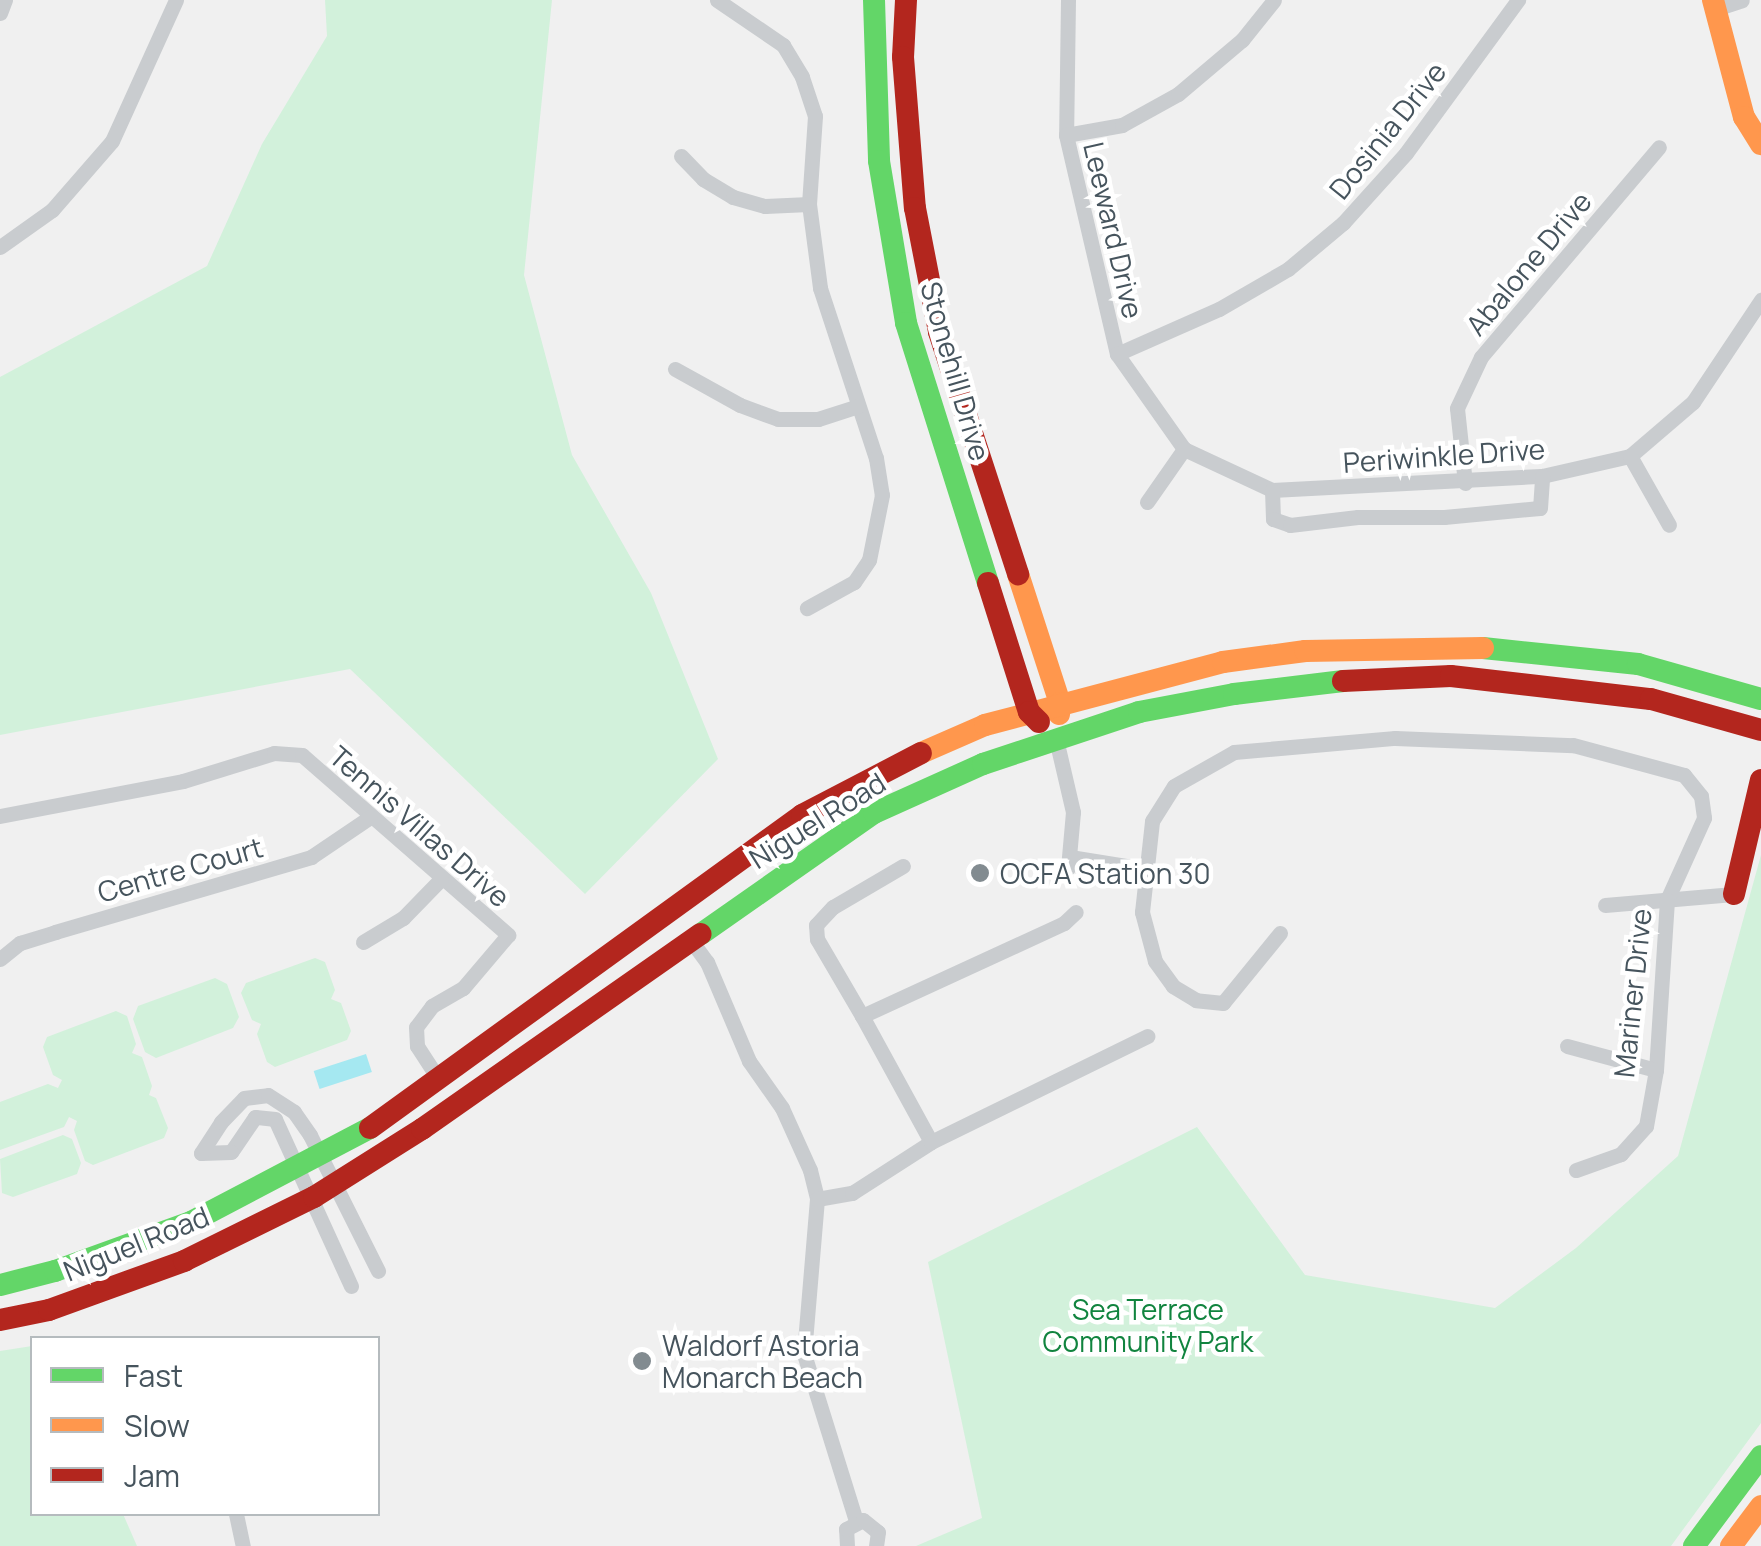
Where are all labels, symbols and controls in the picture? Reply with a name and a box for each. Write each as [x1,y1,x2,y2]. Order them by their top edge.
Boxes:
street label: Dosinia Drive [1322,55,1452,205]
street label: Leeward Drive [1077,138,1151,322]
street label: Abalone Drive [1458,184,1598,342]
street label: Stonehill Drive [914,278,998,464]
street label: Periwinkle Drive [1342,431,1546,479]
street label: Tennis Villas Drive [323,739,517,913]
street label: Niguel Road [743,765,891,875]
street label: Centre Court [94,829,266,909]
place label: OCFA Station 30 [1000,856,1211,890]
marker: OCFA Station 30 [969,862,991,884]
street label: Mariner Drive [1606,907,1658,1079]
street label: Niguel Road [58,1199,214,1287]
park label: Sea Terrace Community Park [1043,1292,1253,1358]
place label: Waldorf Astoria Monarch Beach [662,1328,863,1394]
legend [30,1336,380,1516]
marker: Waldorf Astoria Monarch Beach [631,1350,653,1372]
text: Fast [124,1355,183,1396]
text: Slow [124,1405,190,1446]
text: Jam [124,1455,180,1496]

